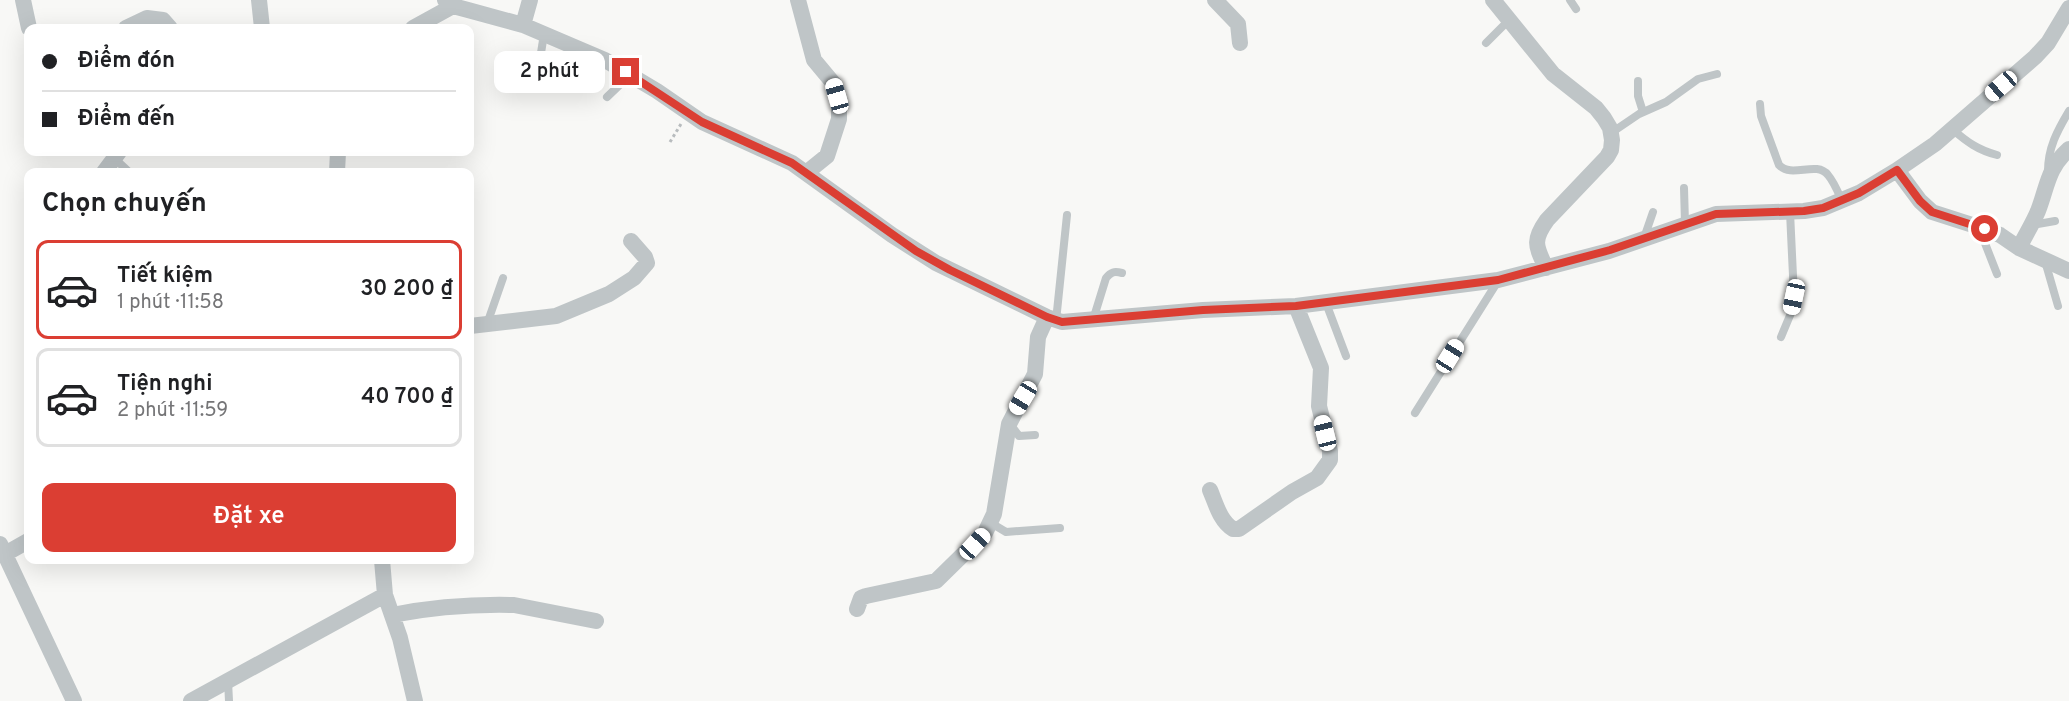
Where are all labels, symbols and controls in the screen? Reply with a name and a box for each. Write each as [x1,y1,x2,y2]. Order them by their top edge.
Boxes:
text: Điểm đón [78,48,175,75]
callout: 2 phút [494,51,605,93]
route end [612,58,639,85]
text: 2 phút [520,59,579,85]
car [1982,67,2020,105]
car [823,76,851,116]
text: Điểm đến [78,106,175,133]
text: Chọn chuyến [42,187,207,221]
route start [1971,215,1998,242]
icon: car [45,263,99,317]
text: Tiết kiệm [117,263,213,290]
text: 30 200 ₫ [360,276,453,303]
car [1781,278,1807,316]
text: 1 phút · 11:58 [117,290,224,316]
car [1433,336,1467,376]
icon: car [45,371,99,425]
text: Tiện nghi [117,371,212,398]
car [1006,378,1040,418]
text: 40 700 ₫ [361,384,453,411]
text: 2 phút · 11:59 [117,398,228,424]
car [1312,413,1338,453]
button: Đặt xe [42,483,456,552]
car [956,525,994,563]

